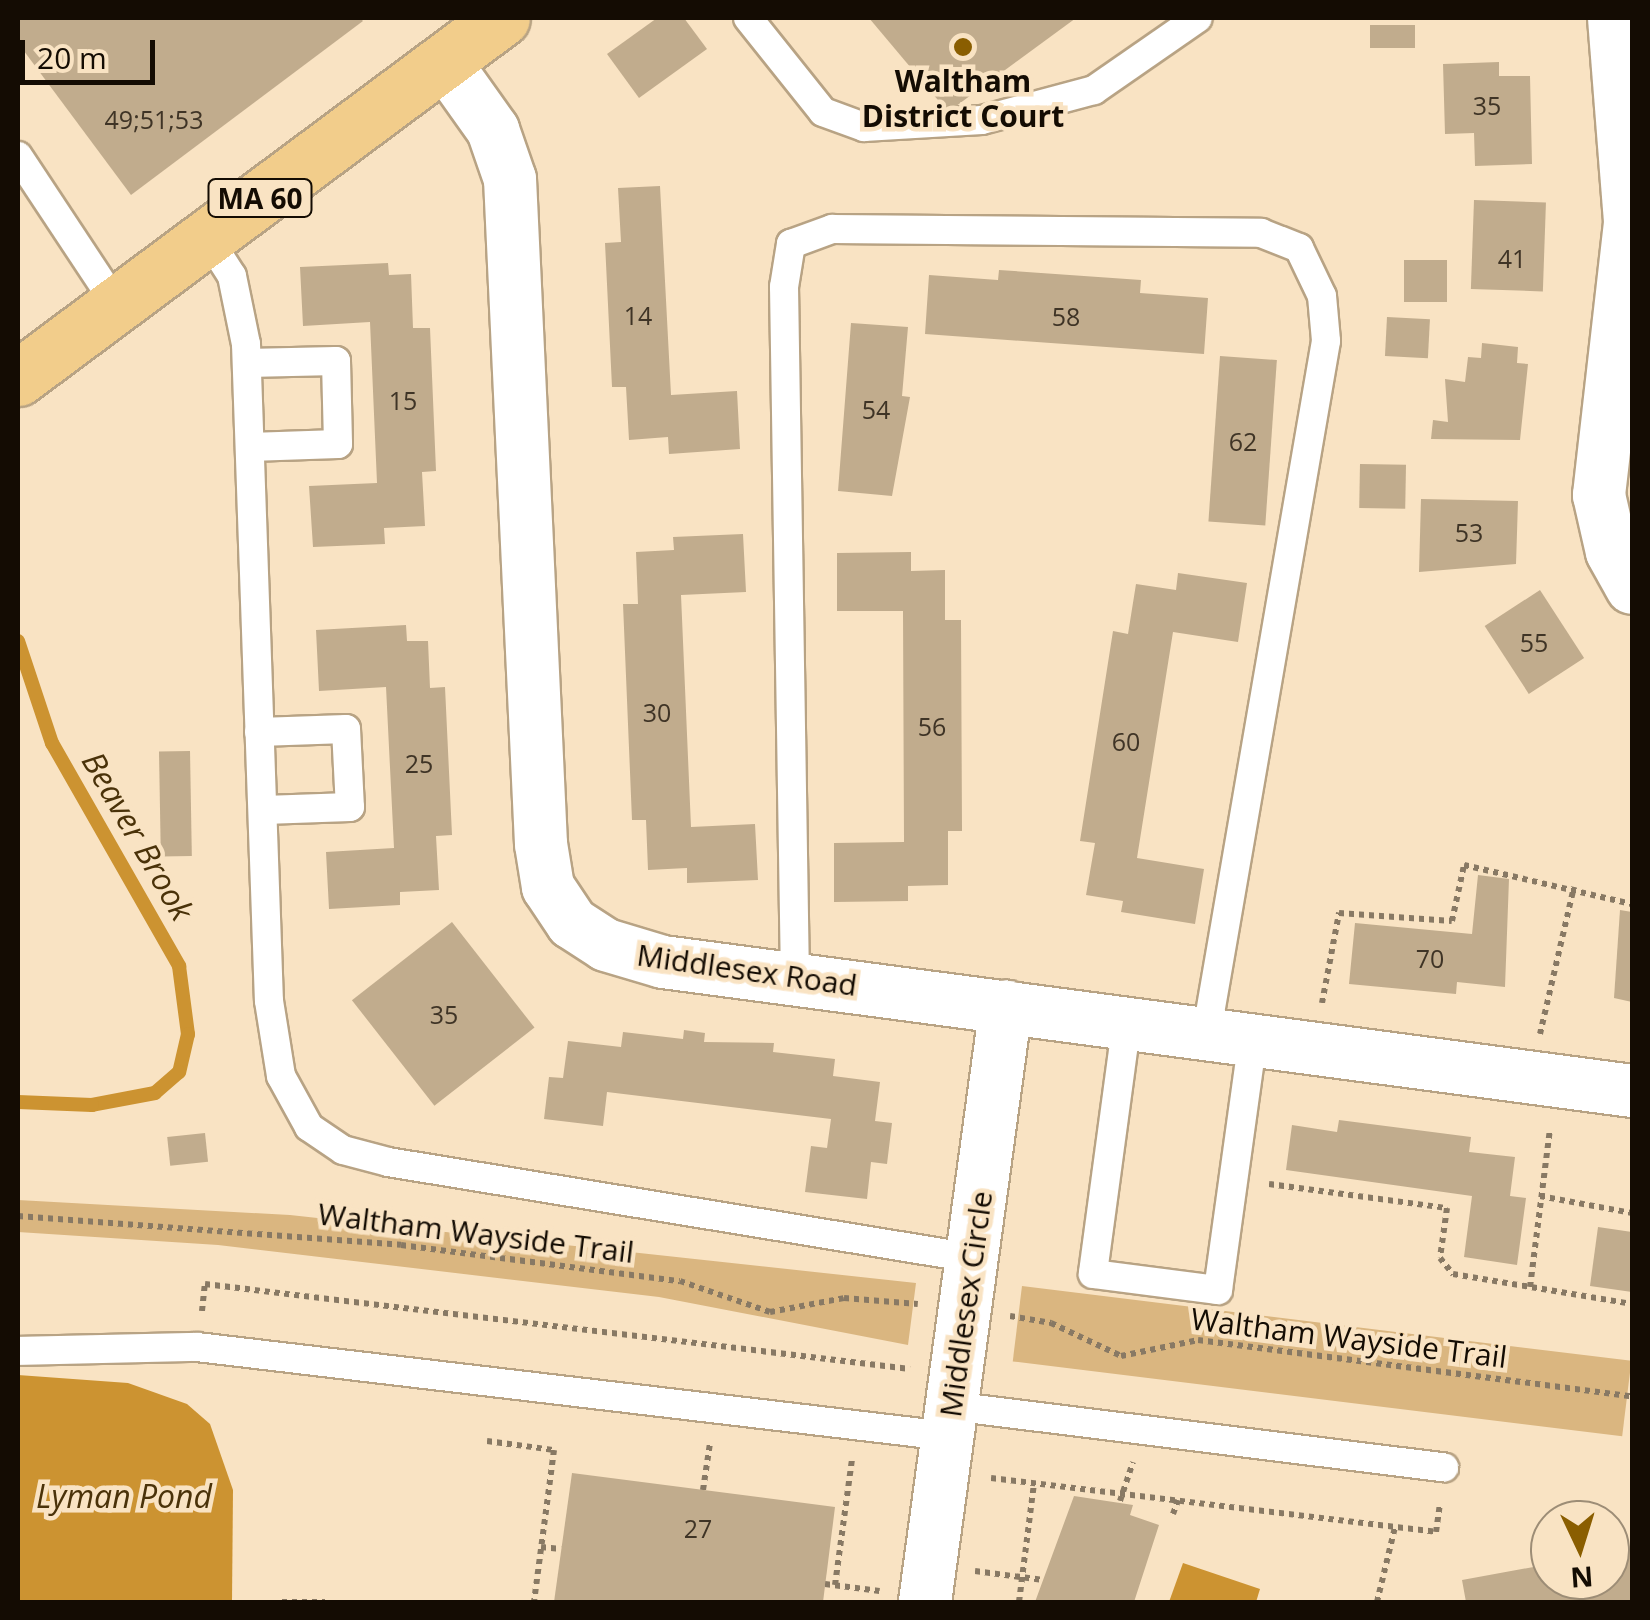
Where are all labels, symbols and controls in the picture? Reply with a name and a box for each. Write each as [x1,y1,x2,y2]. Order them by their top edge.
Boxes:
scale bar [25,20,160,82]
marker: Waltham District Court [952,36,974,58]
text: 20 m [37,37,107,78]
place label: Waltham District Court [862,63,1064,134]
house number: 35 [1473,90,1501,120]
house number: 49;51;53 [105,104,203,134]
road number: MA 60 [205,175,315,221]
house number: 41 [1498,243,1526,273]
house number: 14 [624,300,652,330]
house number: 58 [1052,301,1080,331]
house number: 15 [389,385,417,415]
house number: 54 [862,394,890,424]
house number: 62 [1229,426,1257,456]
house number: 53 [1455,517,1483,547]
house number: 55 [1520,627,1548,657]
house number: 30 [643,697,671,727]
house number: 56 [918,711,946,741]
house number: 60 [1112,726,1140,756]
water label: Beaver Brook [74,745,202,927]
house number: 25 [405,748,433,778]
street label: Middlesex Road [635,937,859,1003]
house number: 70 [1416,943,1444,973]
house number: 35 [430,999,458,1029]
street label: Middlesex Circle [932,1189,1000,1419]
street label: Waltham Wayside Trail [316,1196,636,1270]
street label: Waltham Wayside Trail [1189,1301,1509,1375]
water label: Lyman Pond [36,1477,212,1515]
north arrow [1530,1500,1630,1600]
house number: 27 [684,1513,712,1543]
text: N [1569,1558,1595,1598]

